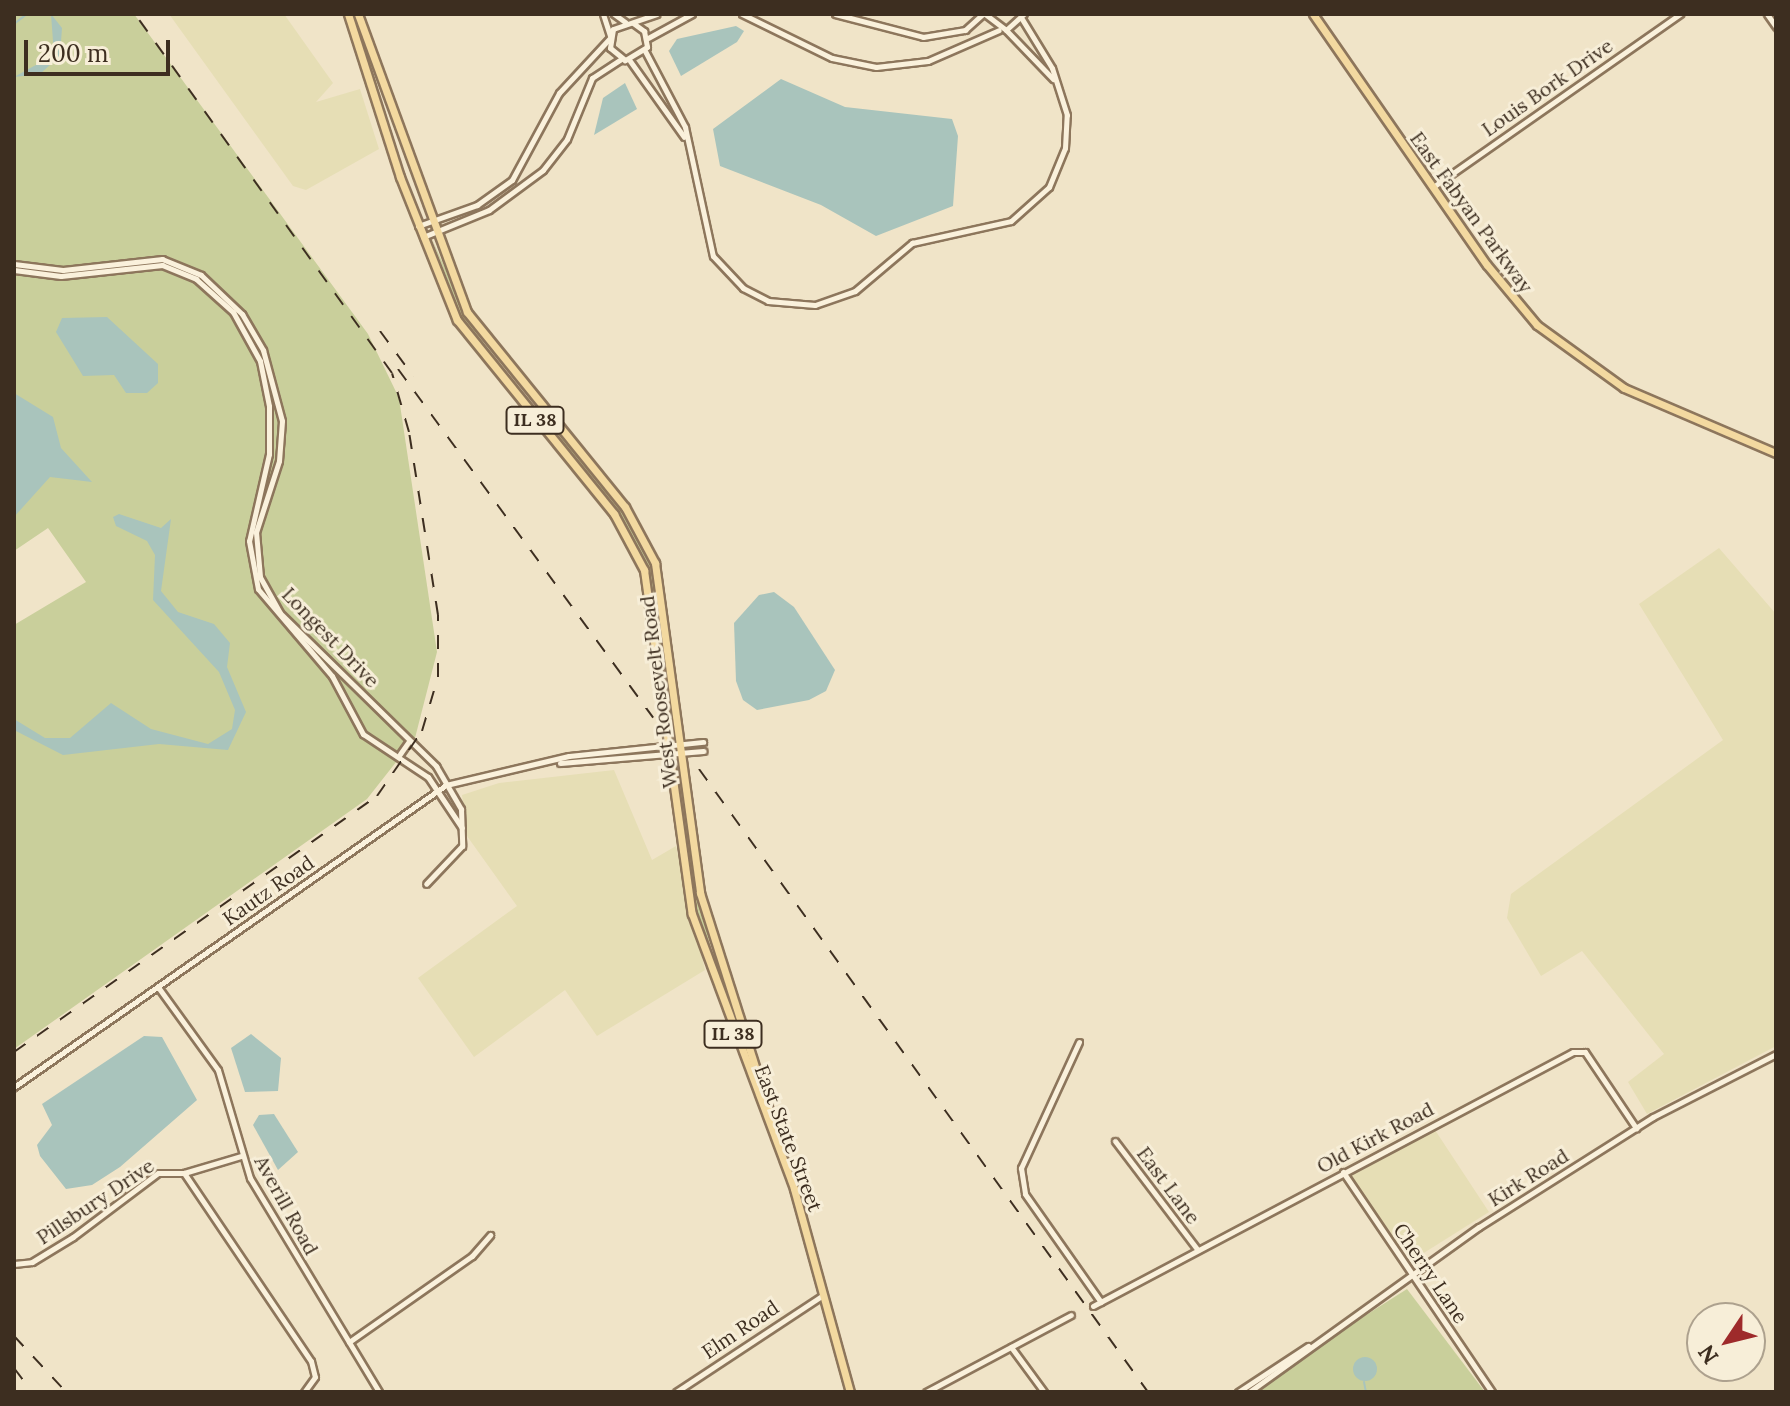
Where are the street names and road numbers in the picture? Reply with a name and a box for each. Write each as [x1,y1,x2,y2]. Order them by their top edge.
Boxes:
street label: Louis Bork Drive [1477,33,1617,141]
street label: East Fabyan Parkway [1405,127,1539,297]
road number: IL 38 [505,406,565,434]
street label: Longest Drive [277,582,385,692]
street label: West Roosevelt Road [634,594,682,790]
street label: Kautz Road [218,850,318,930]
road number: IL 38 [703,1020,763,1048]
street label: East State Street [750,1061,828,1215]
street label: Old Kirk Road [1313,1096,1437,1178]
street label: East Lane [1132,1142,1206,1228]
street label: Kirk Road [1483,1143,1573,1211]
street label: Averill Road [250,1151,324,1259]
street label: Pillsbury Drive [32,1153,158,1249]
street label: Cherry Lane [1389,1218,1473,1328]
street label: Elm Road [697,1295,783,1363]

